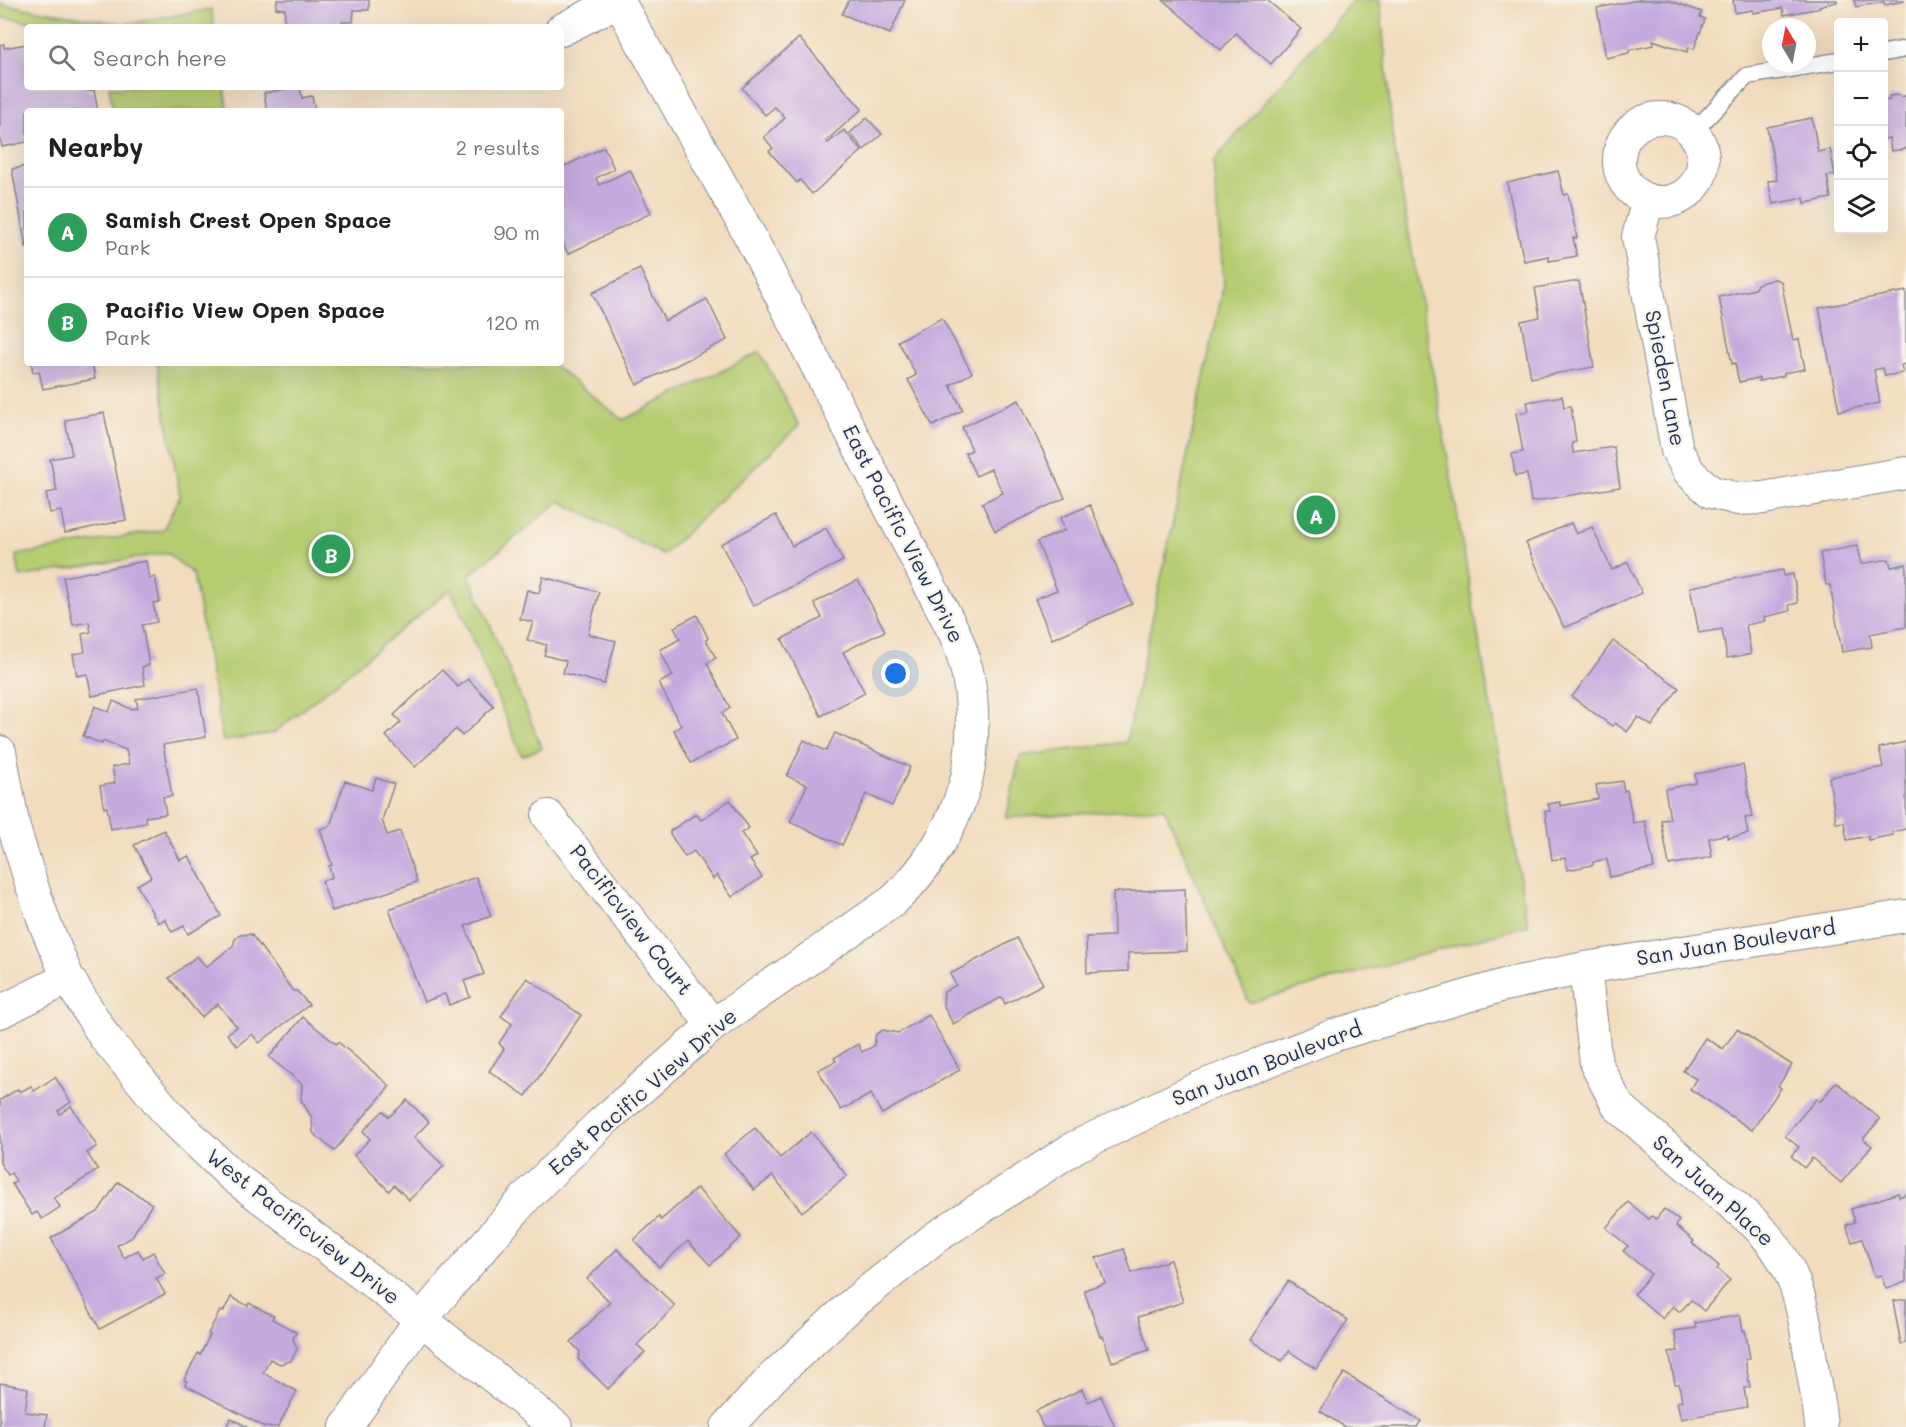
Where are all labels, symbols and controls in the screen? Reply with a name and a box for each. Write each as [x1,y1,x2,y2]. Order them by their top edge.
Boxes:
north arrow [1762,18,1816,72]
map controls [1834,18,1888,234]
button: + [1834,18,1888,72]
search box [24,24,564,90]
icon: search [45,41,78,74]
text: Search here [93,43,227,72]
button: − [1834,72,1888,126]
button: locate [1834,126,1888,180]
text: Nearby [48,130,143,164]
text: 2 results [456,134,540,160]
button: layers [1834,180,1888,234]
text: Samish Crest Open Space [105,205,391,234]
text: A [61,219,74,245]
text: 90 m [494,219,540,245]
text: Park [105,234,150,260]
text: Pacific View Open Space [105,295,385,324]
street label: Spieden Lane [1640,308,1693,448]
text: B [61,309,74,335]
text: 120 m [485,309,540,335]
text: Park [105,324,150,350]
street label: East Pacific View Drive [838,420,971,647]
pin: A [1296,492,1336,538]
pin: B [312,532,350,576]
your location [881,659,910,688]
street label: Pacificview Court [565,838,699,1000]
street label: San Juan Boulevard [1634,912,1837,971]
street label: East Pacific View Drive [542,1002,742,1180]
street label: San Juan Boulevard [1168,1014,1365,1111]
street label: San Juan Place [1648,1128,1780,1252]
street label: West Pacificview Drive [202,1142,406,1310]

